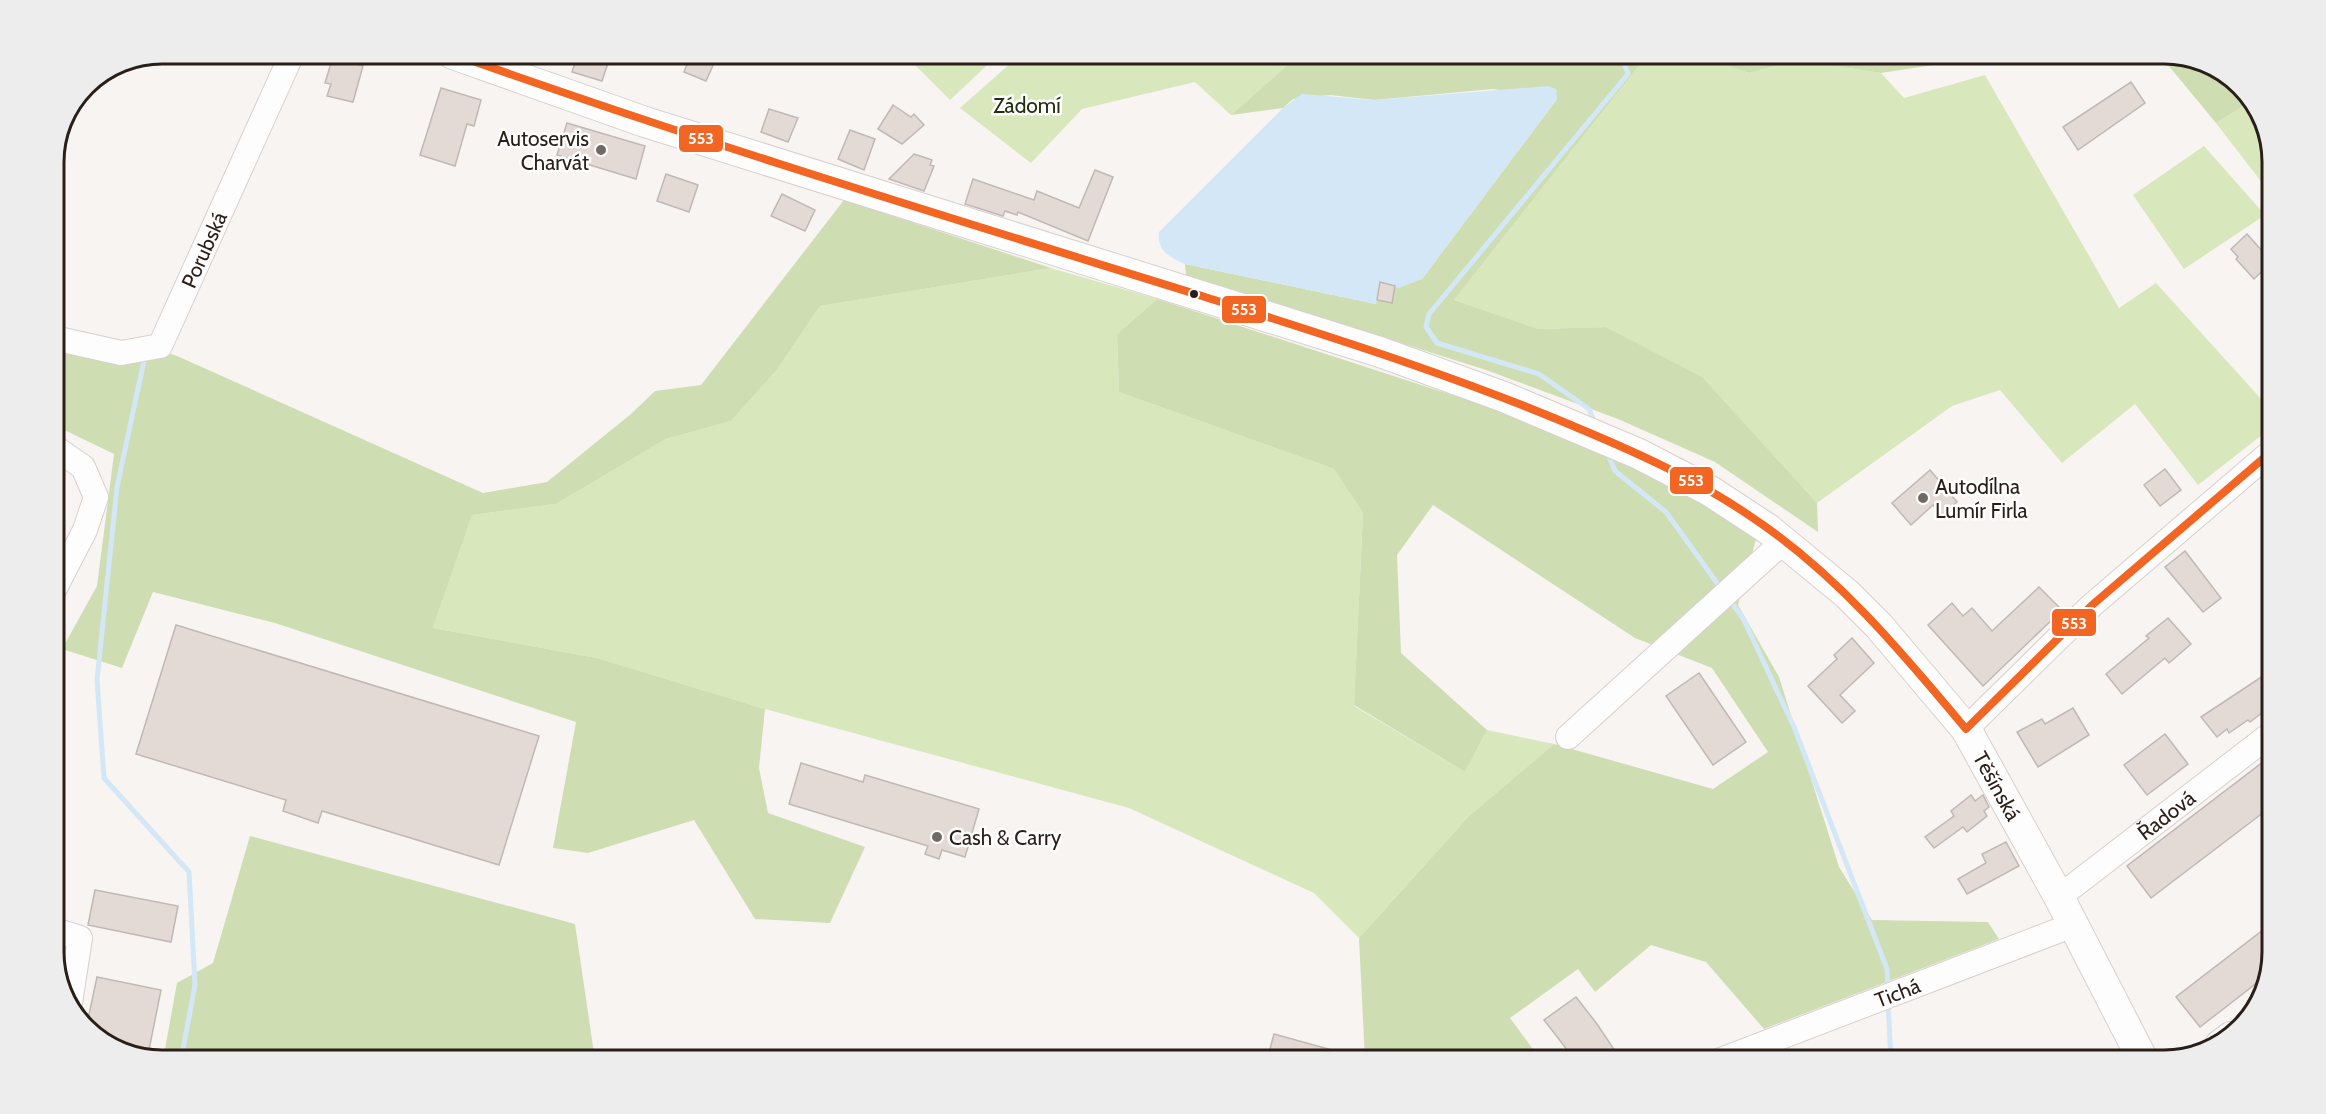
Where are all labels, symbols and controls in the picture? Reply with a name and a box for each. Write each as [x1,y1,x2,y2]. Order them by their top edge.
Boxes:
park label: Zádomí [993,93,1061,118]
line badge: 553 [678,124,724,153]
place label: Autoservis Charvát [497,126,589,175]
text: 553 [688,129,714,148]
marker: Autoservis Charvát [594,143,608,157]
street label: Porubská [176,208,232,292]
unlabelled marker [1188,288,1200,300]
line badge: 553 [1221,295,1267,324]
text: 553 [1231,300,1257,319]
line badge: 553 [1669,466,1714,495]
text: 553 [1678,471,1704,490]
place label: Autodílna Lumír Firla [1935,474,2028,523]
marker: Autodílna Lumír Firla [1916,491,1930,505]
line badge: 553 [2051,608,2097,637]
text: 553 [2061,614,2087,633]
street label: Těšínská [1968,747,2027,825]
street label: Řadová [2132,785,2200,845]
place label: Cash & Carry [949,825,1062,850]
marker: Cash & Carry [930,830,944,844]
street label: Tichá [1871,972,1924,1012]

